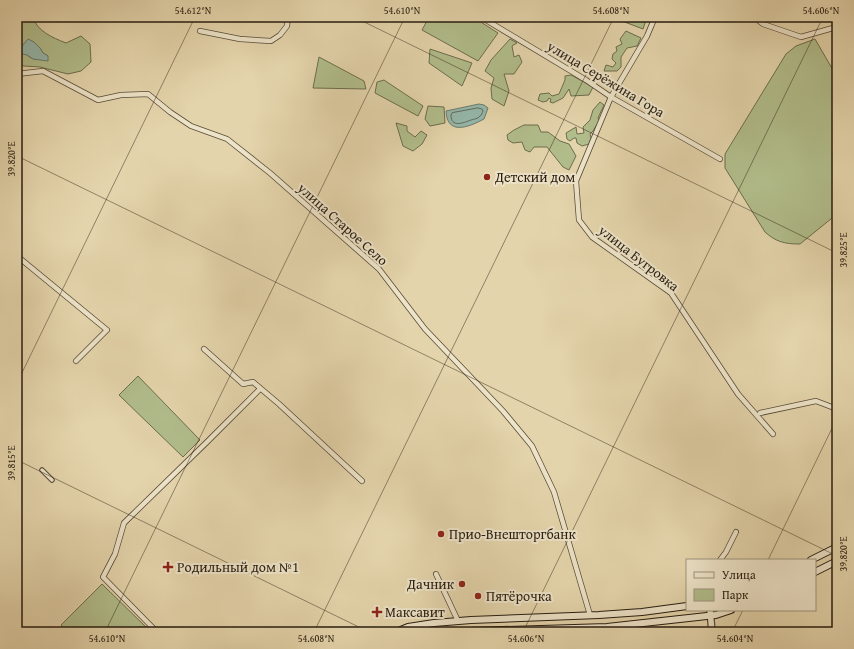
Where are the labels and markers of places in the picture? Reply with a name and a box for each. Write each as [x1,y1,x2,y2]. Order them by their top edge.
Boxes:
place label: Детский дом [494,167,575,187]
marker: Детский дом [482,172,492,182]
place label: Прио-Внешторгбанк [449,524,576,544]
marker: Прио-Внешторгбанк [436,529,446,539]
place label: Родильный дом №1 [177,557,299,577]
marker: Родильный дом №1 [162,561,174,573]
place label: Дачник [406,574,455,594]
marker: Дачник [457,579,467,589]
place label: Пятёрочка [486,586,552,606]
marker: Пятёрочка [473,591,483,601]
place label: Максавит [385,602,445,622]
marker: Максавит [372,607,382,617]

